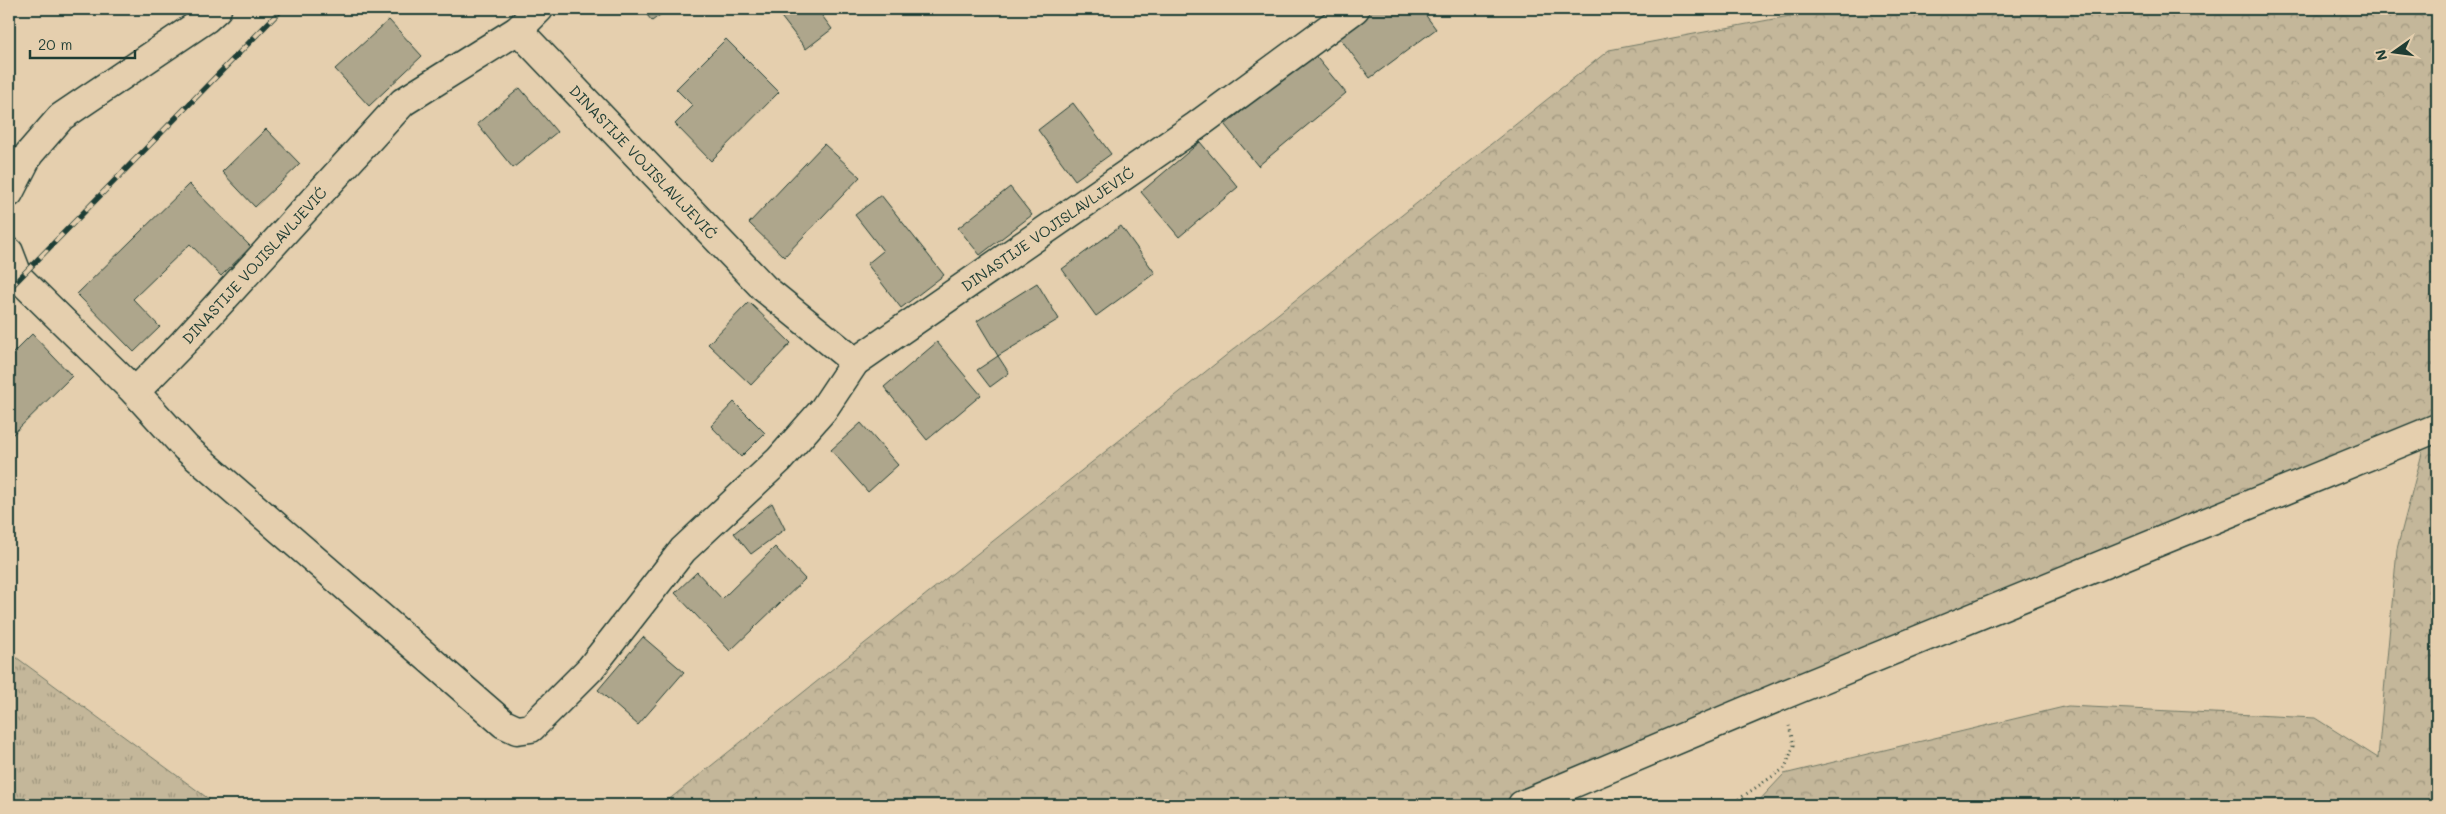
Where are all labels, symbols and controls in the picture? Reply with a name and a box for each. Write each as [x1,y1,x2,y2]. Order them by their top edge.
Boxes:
scale bar [30,28,135,60]
north arrow [2368,28,2418,78]
text: 20 m [38,34,72,54]
text: N [2370,48,2391,63]
street label: DINASTIJE VOJISLAVLJEVIĆ [565,80,722,243]
street label: DINASTIJE VOJISLAVLJEVIĆ [957,162,1138,296]
street label: DINASTIJE VOJISLAVLJEVIĆ [177,182,331,348]

